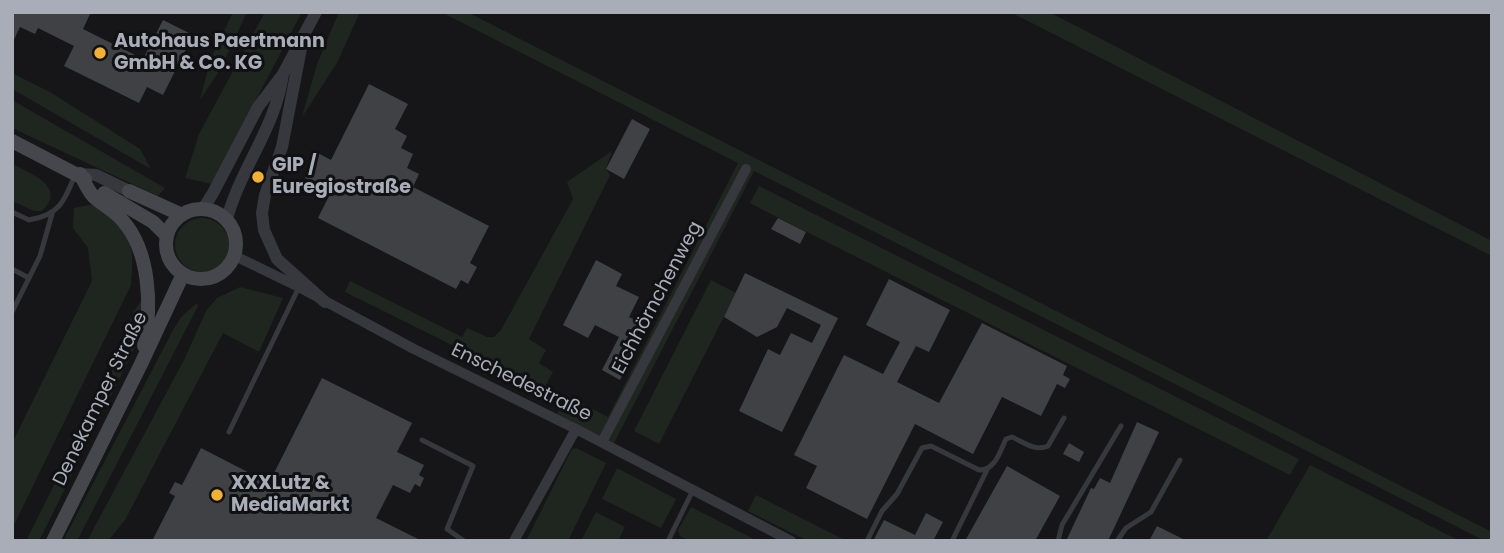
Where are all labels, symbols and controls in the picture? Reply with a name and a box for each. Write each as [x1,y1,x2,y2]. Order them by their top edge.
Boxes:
place label: Autohaus Paertmann GmbH & Co. KG [114,31,325,75]
marker: Autohaus Paertmann GmbH & Co. KG [92,45,108,61]
place label: GIP / Euregiostraße [272,155,411,199]
marker: GIP / Euregiostraße [250,169,266,185]
street label: Eichhörnchenweg [608,218,708,378]
street label: Denekamper Straße [49,308,153,490]
street label: Enschedestraße [447,339,595,427]
place label: XXXLutz & MediaMarkt [231,473,349,517]
marker: XXXLutz & MediaMarkt [209,487,225,503]

